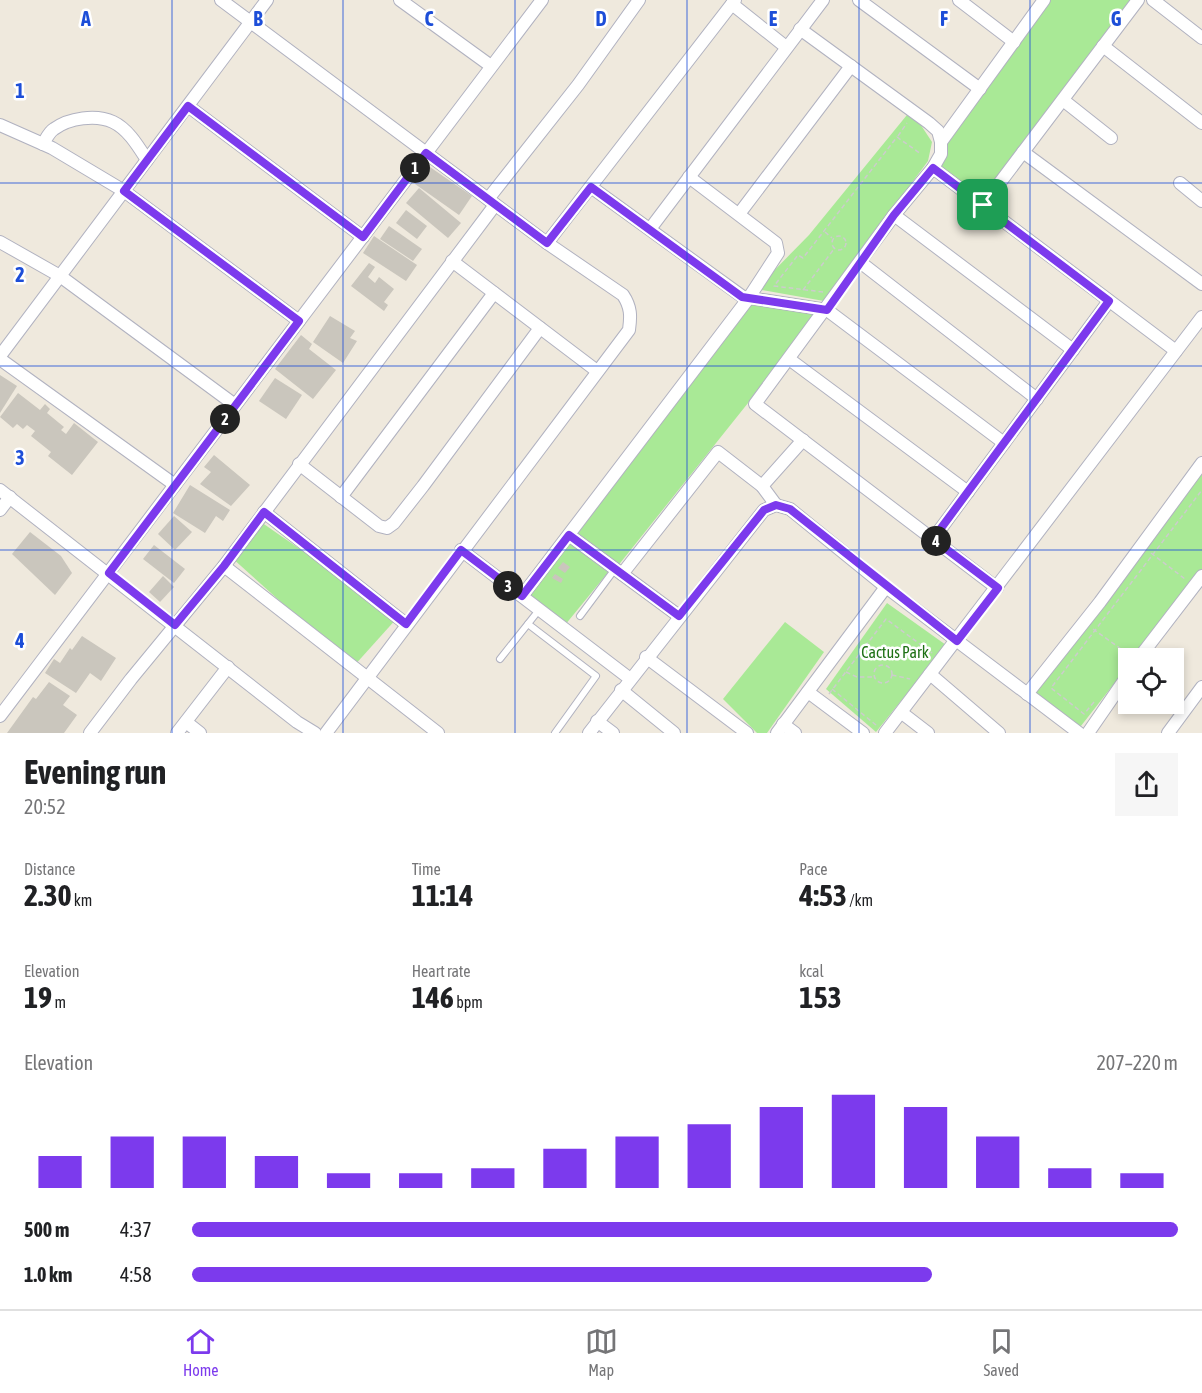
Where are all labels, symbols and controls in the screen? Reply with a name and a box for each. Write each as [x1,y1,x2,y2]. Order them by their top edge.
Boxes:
text: A [80,7,91,30]
text: B [253,7,263,30]
text: C [425,7,434,30]
text: D [595,7,607,30]
text: E [769,7,778,30]
text: F [940,7,948,30]
text: G [1111,7,1122,30]
text: 1 [15,79,25,102]
pin: 1 [400,153,430,183]
text: 1 [411,159,419,177]
pin [957,179,1008,230]
icon: arrive [966,188,999,221]
text: 2 [15,263,25,286]
pin: 2 [210,404,240,434]
text: 2 [221,410,229,428]
text: 3 [15,446,25,469]
pin: 4 [921,526,951,556]
text: 4 [932,532,940,550]
pin: 3 [493,571,523,601]
text: 3 [504,577,512,595]
text: 4 [14,629,25,652]
park label: Cactus Park [861,643,929,661]
map controls [1118,648,1184,714]
button: locate [1118,648,1184,714]
text: Evening run [24,753,166,791]
button: share [1115,753,1178,816]
text: 20:52 [24,795,66,818]
text: Distance [24,860,75,878]
text: Time [412,860,441,878]
text: Pace [799,860,827,878]
text: 2.30 [24,878,72,912]
text: 11:14 [412,878,473,912]
text: 4:53 [799,878,847,912]
text: km [72,891,92,909]
text: /km [847,891,873,909]
text: Elevation [24,962,79,980]
text: Heart rate [412,962,471,980]
text: kcal [799,962,824,980]
text: 19 [24,980,52,1014]
text: 146 [412,980,454,1014]
text: 153 [799,980,842,1014]
text: m [52,993,66,1011]
text: bpm [454,993,483,1011]
text: Elevation [24,1051,93,1074]
text: 207–220 m [1096,1051,1178,1074]
text: 500 m [24,1218,69,1241]
text: 4:37 [120,1218,152,1241]
text: 1.0 km [24,1263,72,1286]
text: 4:58 [120,1263,152,1286]
tab: Home [183,1325,219,1379]
tab: Map [585,1325,618,1379]
tab: Saved [984,1325,1019,1379]

